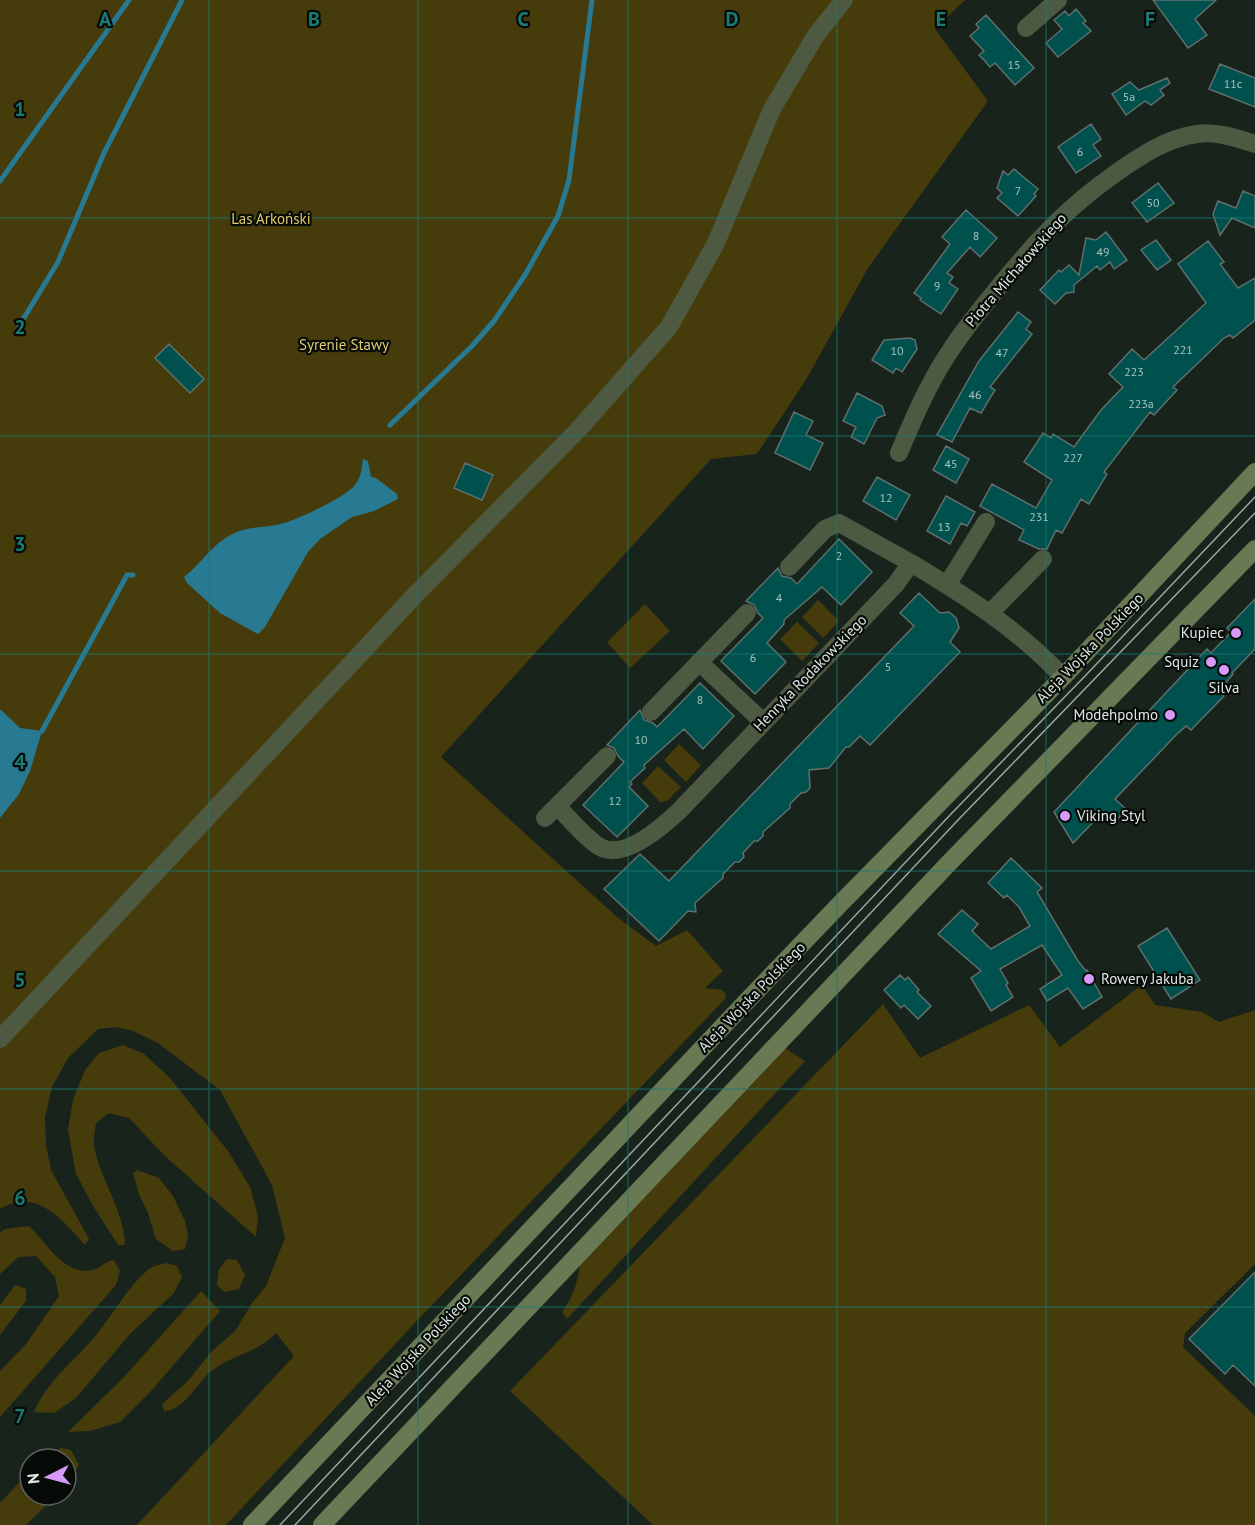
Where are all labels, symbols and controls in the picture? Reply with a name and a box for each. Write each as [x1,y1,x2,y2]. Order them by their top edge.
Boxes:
text: A [99,6,112,32]
text: B [308,6,320,32]
text: C [517,6,529,32]
text: D [726,6,739,32]
text: E [936,6,946,32]
text: F [1145,6,1155,32]
house number: 15 [1007,57,1021,72]
house number: 11c [1224,76,1243,91]
house number: 5a [1123,89,1135,104]
text: 1 [14,96,26,122]
house number: 6 [1077,144,1083,159]
house number: 7 [1015,183,1021,198]
house number: 50 [1146,195,1160,210]
park label: Las Arkoński [231,209,311,228]
street label: Piotra Michałowskiego [961,209,1070,331]
house number: 8 [973,228,979,243]
house number: 49 [1096,244,1110,259]
house number: 9 [934,278,940,293]
text: 2 [14,314,26,340]
park label: Syrenie Stawy [299,335,389,354]
house number: 221 [1173,342,1193,357]
house number: 10 [890,343,904,358]
house number: 47 [995,345,1009,360]
house number: 223 [1124,364,1144,379]
house number: 46 [968,387,982,402]
house number: 223a [1128,396,1154,411]
house number: 227 [1063,450,1083,465]
house number: 45 [944,456,958,471]
house number: 12 [879,490,893,505]
house number: 231 [1029,509,1049,524]
house number: 13 [937,519,951,534]
text: 3 [14,531,26,557]
house number: 2 [836,548,842,563]
street label: Aleja Wojska Polskiego [1032,589,1147,707]
house number: 4 [776,590,783,605]
street label: Henryka Rodakowskiego [749,610,870,735]
place label: Kupiec [1181,623,1224,642]
marker: Kupiec [1229,626,1243,640]
house number: 6 [750,650,756,665]
place label: Squiz [1164,652,1199,671]
marker: Squiz [1204,655,1218,669]
house number: 5 [885,659,891,674]
marker: Silva [1217,663,1231,677]
place label: Silva [1208,678,1240,697]
house number: 8 [697,692,703,707]
place label: Modehpolmo [1073,705,1158,724]
marker: Modehpolmo [1163,708,1177,722]
house number: 10 [634,732,648,747]
text: 4 [14,749,26,775]
house number: 12 [608,793,622,808]
place label: Viking Styl [1076,806,1146,825]
marker: Viking Styl [1058,809,1072,823]
street label: Aleja Wojska Polskiego [694,938,809,1056]
text: 5 [14,967,26,993]
place label: Rowery Jakuba [1101,969,1194,988]
marker: Rowery Jakuba [1082,972,1096,986]
text: 6 [14,1185,26,1211]
street label: Aleja Wojska Polskiego [361,1290,474,1410]
text: 7 [14,1403,26,1429]
north arrow [18,1447,78,1507]
text: N [23,1472,44,1485]

